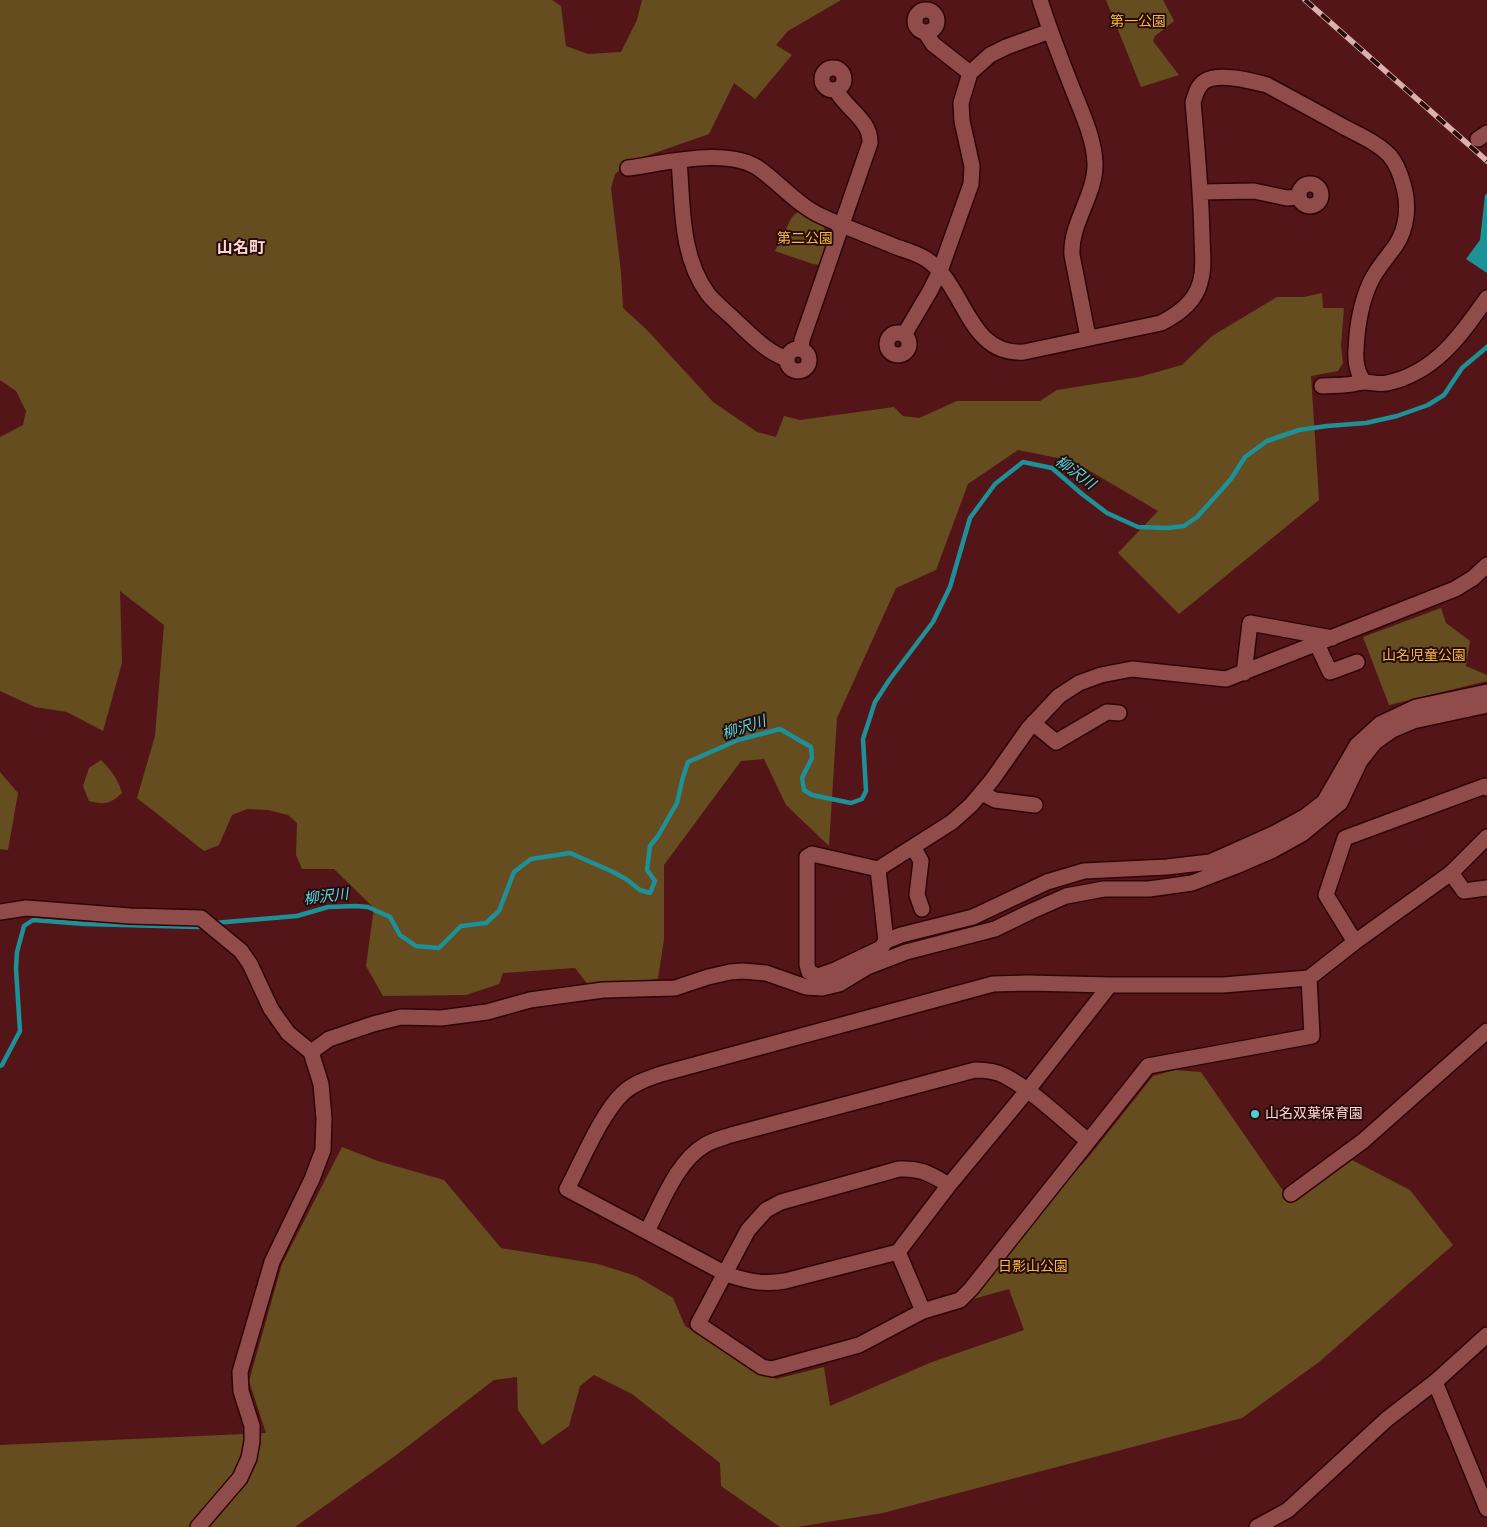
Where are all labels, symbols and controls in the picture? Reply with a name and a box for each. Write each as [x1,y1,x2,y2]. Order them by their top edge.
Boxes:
park label: 第一公園 [1110,14,1166,30]
park label: 第二公園 [777,231,833,247]
district label: 山名町 [217,238,265,258]
water label: 柳沢川 [1052,452,1098,494]
park label: 山名児童公園 [1382,648,1466,664]
water label: 柳沢川 [720,712,768,744]
water label: 柳沢川 [303,885,349,909]
place label: 山名双葉保育園 [1265,1106,1363,1122]
marker: 山名双葉保育園 [1249,1108,1261,1120]
park label: 日影山公園 [998,1259,1068,1275]

